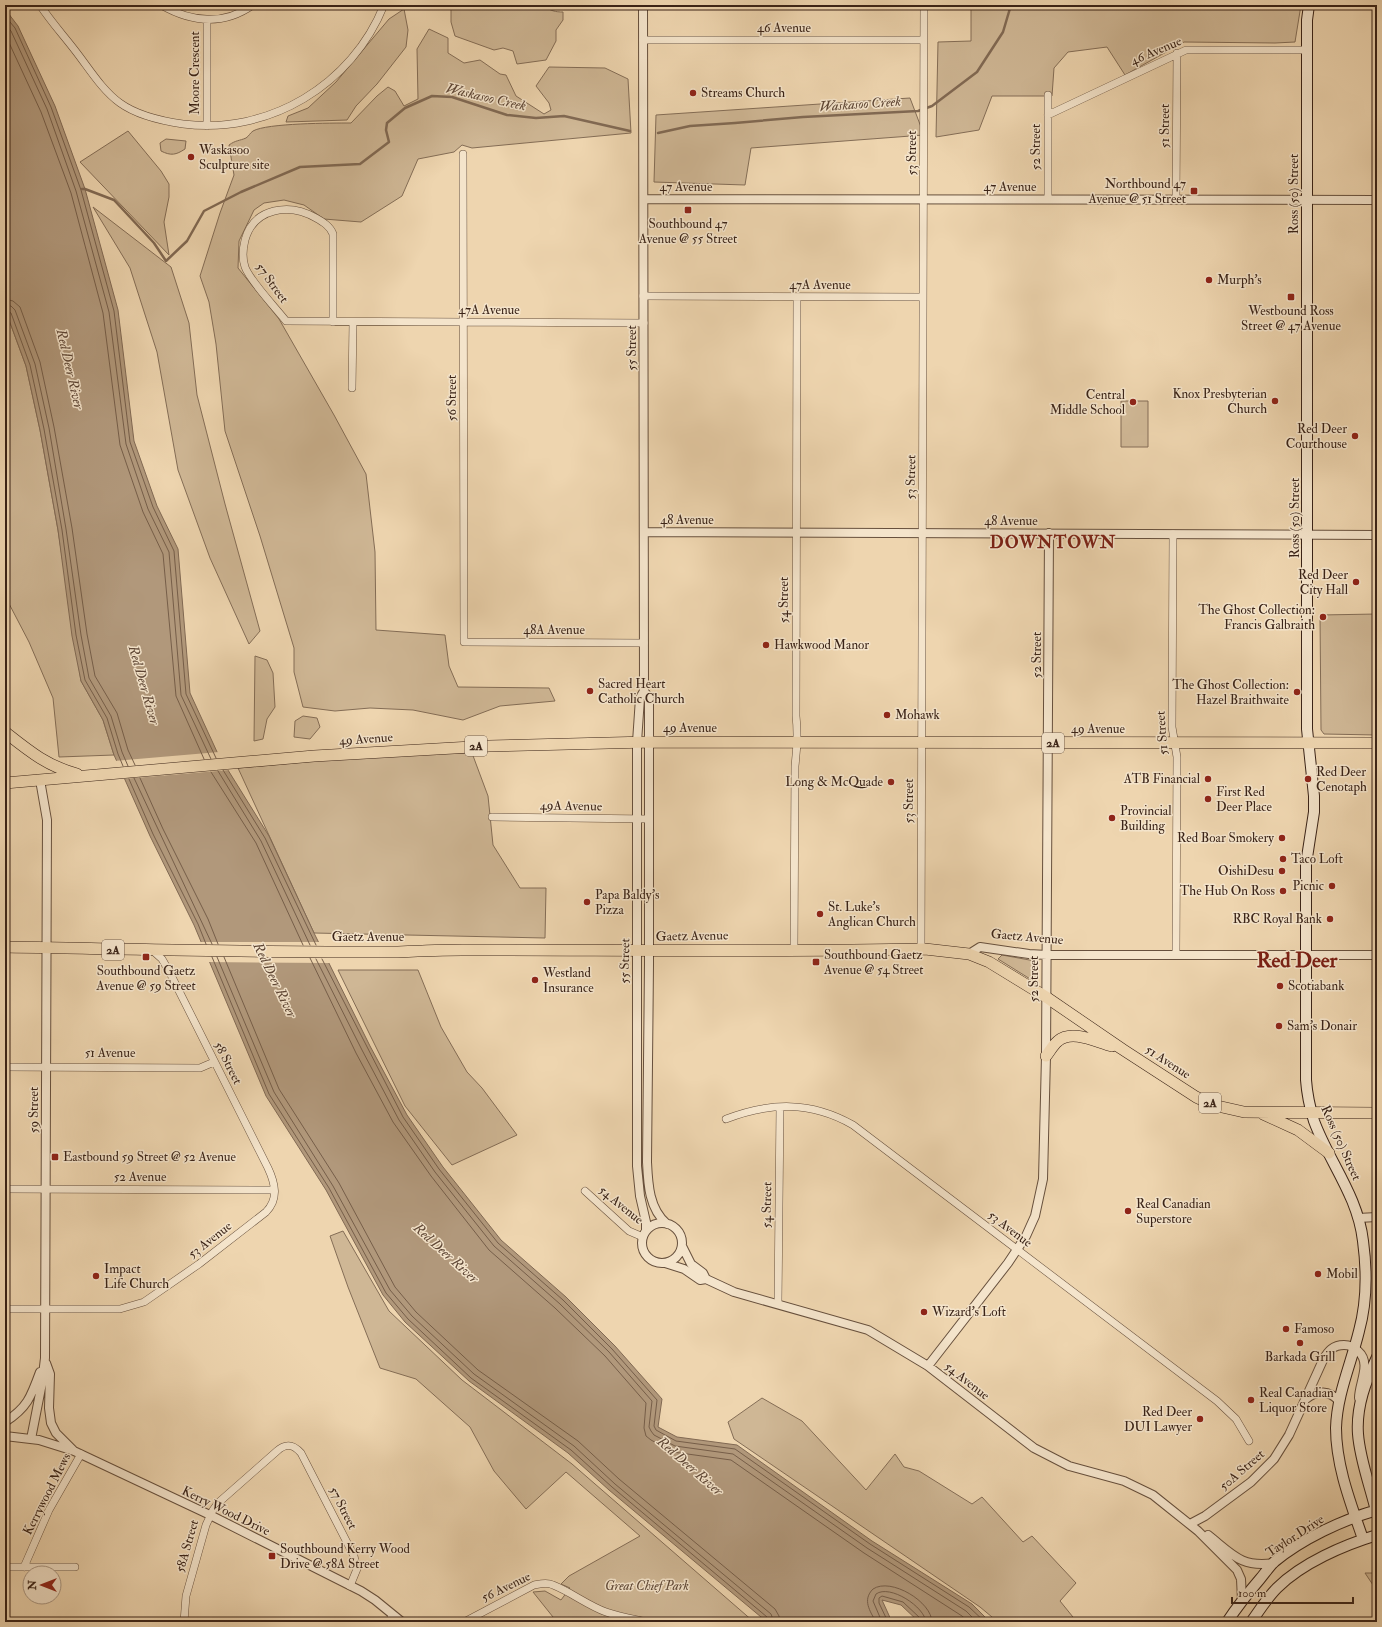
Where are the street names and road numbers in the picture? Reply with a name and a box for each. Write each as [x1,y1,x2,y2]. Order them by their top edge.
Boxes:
street label: 46 Avenue [757,20,812,36]
street label: Moore Crescent [187,31,203,115]
street label: 46 Avenue [1128,33,1184,69]
street label: 51 Street [1157,104,1173,148]
street label: 52 Street [1028,124,1044,170]
street label: 53 Street [904,131,920,175]
street label: Ross (50) Street [1286,154,1302,234]
street label: 47 Avenue [659,179,713,195]
street label: 47 Avenue [983,179,1037,195]
street label: 57 Street [252,260,292,306]
street label: 47A Avenue [789,277,851,293]
street label: 47A Avenue [458,302,520,318]
street label: 55 Street [624,325,640,371]
street label: 56 Street [444,375,460,421]
street label: 53 Street [903,454,919,500]
street label: Ross (50) Street [1287,478,1303,558]
street label: 48 Avenue [660,512,714,528]
street label: 48 Avenue [984,513,1038,529]
street label: 54 Street [776,577,792,623]
street label: 48A Avenue [523,622,585,638]
street label: 52 Street [1029,632,1045,678]
street label: 51 Street [1152,710,1172,756]
street label: 49 Avenue [663,720,718,736]
street label: 49 Avenue [1071,721,1126,737]
street label: 49 Avenue [338,729,394,749]
road number: 2A [1042,733,1064,753]
road number: 2A [465,736,487,756]
street label: 53 Street [901,779,917,823]
street label: 49A Avenue [540,797,603,815]
street label: Gaetz Avenue [990,926,1064,948]
street label: Gaetz Avenue [656,927,729,945]
street label: Gaetz Avenue [332,929,405,945]
street label: 55 Street [617,938,633,984]
road number: 2A [102,940,124,960]
street label: 52 Street [1026,956,1042,1002]
street label: 58 Street [210,1039,246,1087]
street label: 51 Avenue [1142,1041,1194,1083]
street label: 51 Avenue [85,1045,136,1061]
street label: 59 Street [26,1087,42,1133]
road number: 2A [1199,1093,1221,1113]
street label: Ross (50) Street [1317,1103,1365,1183]
street label: 52 Avenue [114,1169,167,1185]
street label: 54 Avenue [595,1182,647,1228]
street label: 54 Street [759,1182,775,1228]
street label: 53 Avenue [985,1207,1036,1251]
street label: 53 Avenue [185,1218,235,1262]
street label: 54 Avenue [941,1358,993,1404]
street label: 50A Street [1216,1446,1268,1494]
street label: Kerrywood Mews [20,1450,76,1538]
street label: Kerry Wood Drive [179,1483,273,1540]
street label: 57 Street [325,1484,361,1532]
street label: Taylor Drive [1263,1511,1328,1562]
street label: 58A Street [172,1518,202,1574]
street label: 56 Avenue [479,1568,534,1606]

